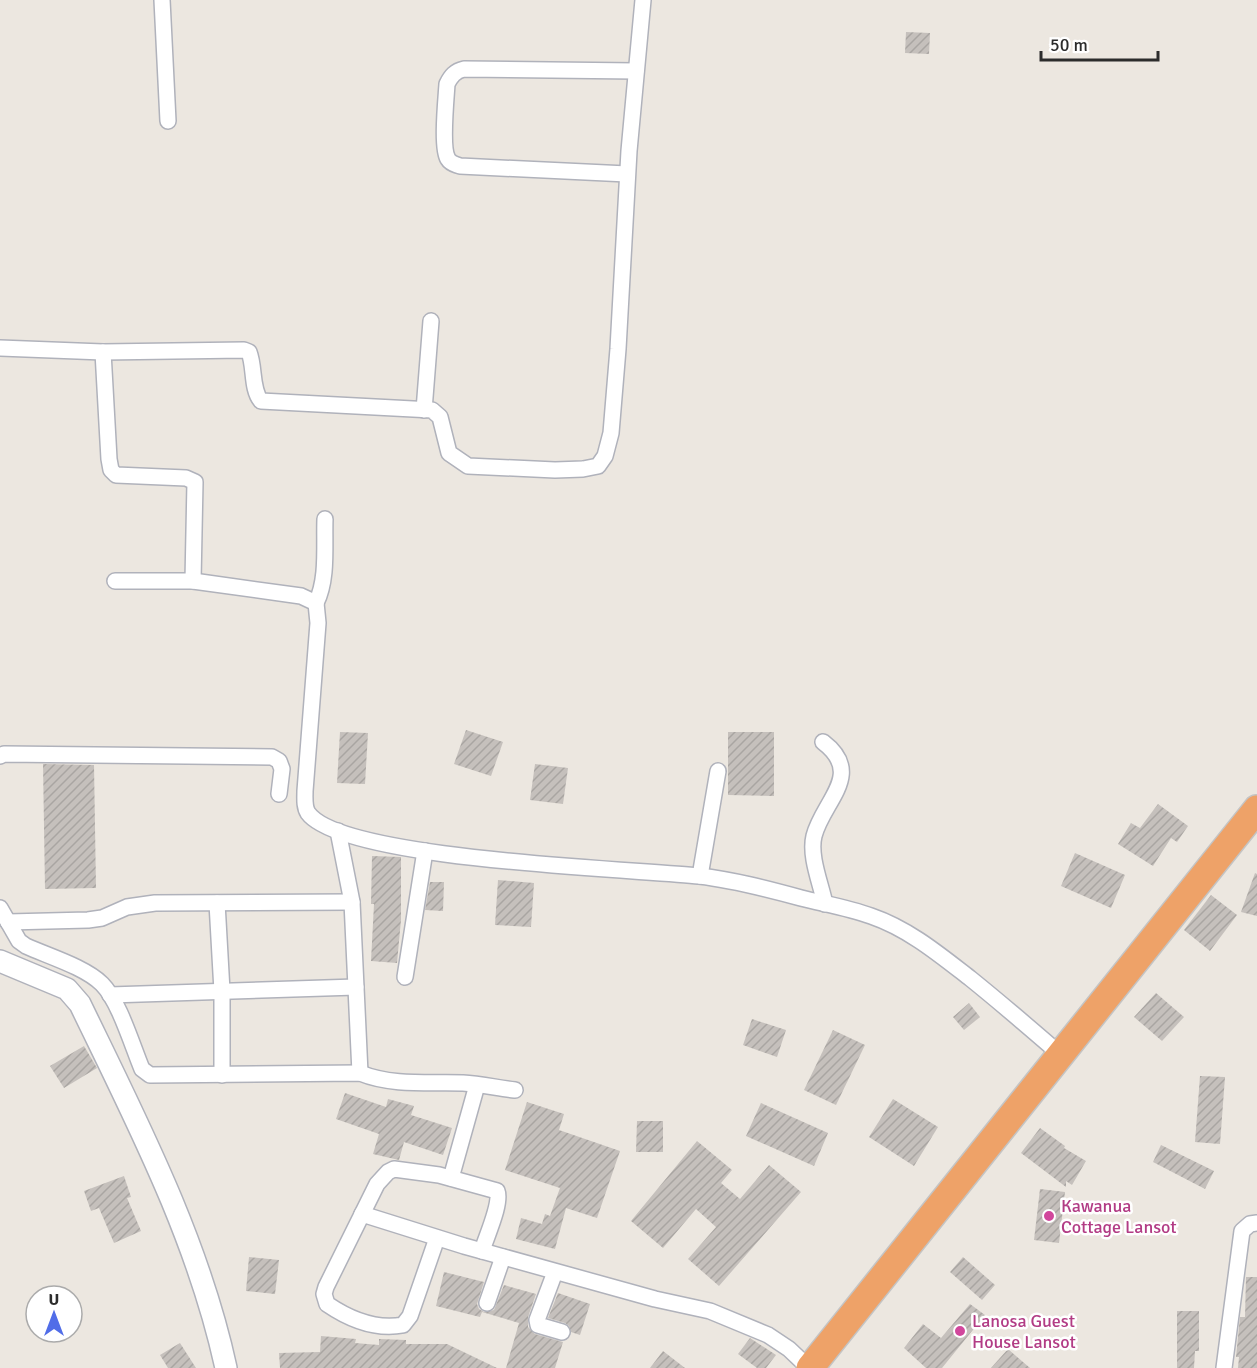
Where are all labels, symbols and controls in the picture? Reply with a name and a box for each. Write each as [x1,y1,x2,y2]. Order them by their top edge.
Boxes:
scale bar [1041,24,1158,62]
text: 50 m [1050,34,1088,56]
place label: Kawanua Cottage Lansot [1061,1195,1177,1238]
marker: Kawanua Cottage Lansot [1042,1209,1056,1223]
north arrow [24,1284,84,1344]
text: U [49,1290,59,1310]
place label: Lanosa Guest House Lansot [972,1310,1076,1353]
marker: Lanosa Guest House Lansot [953,1324,967,1338]

